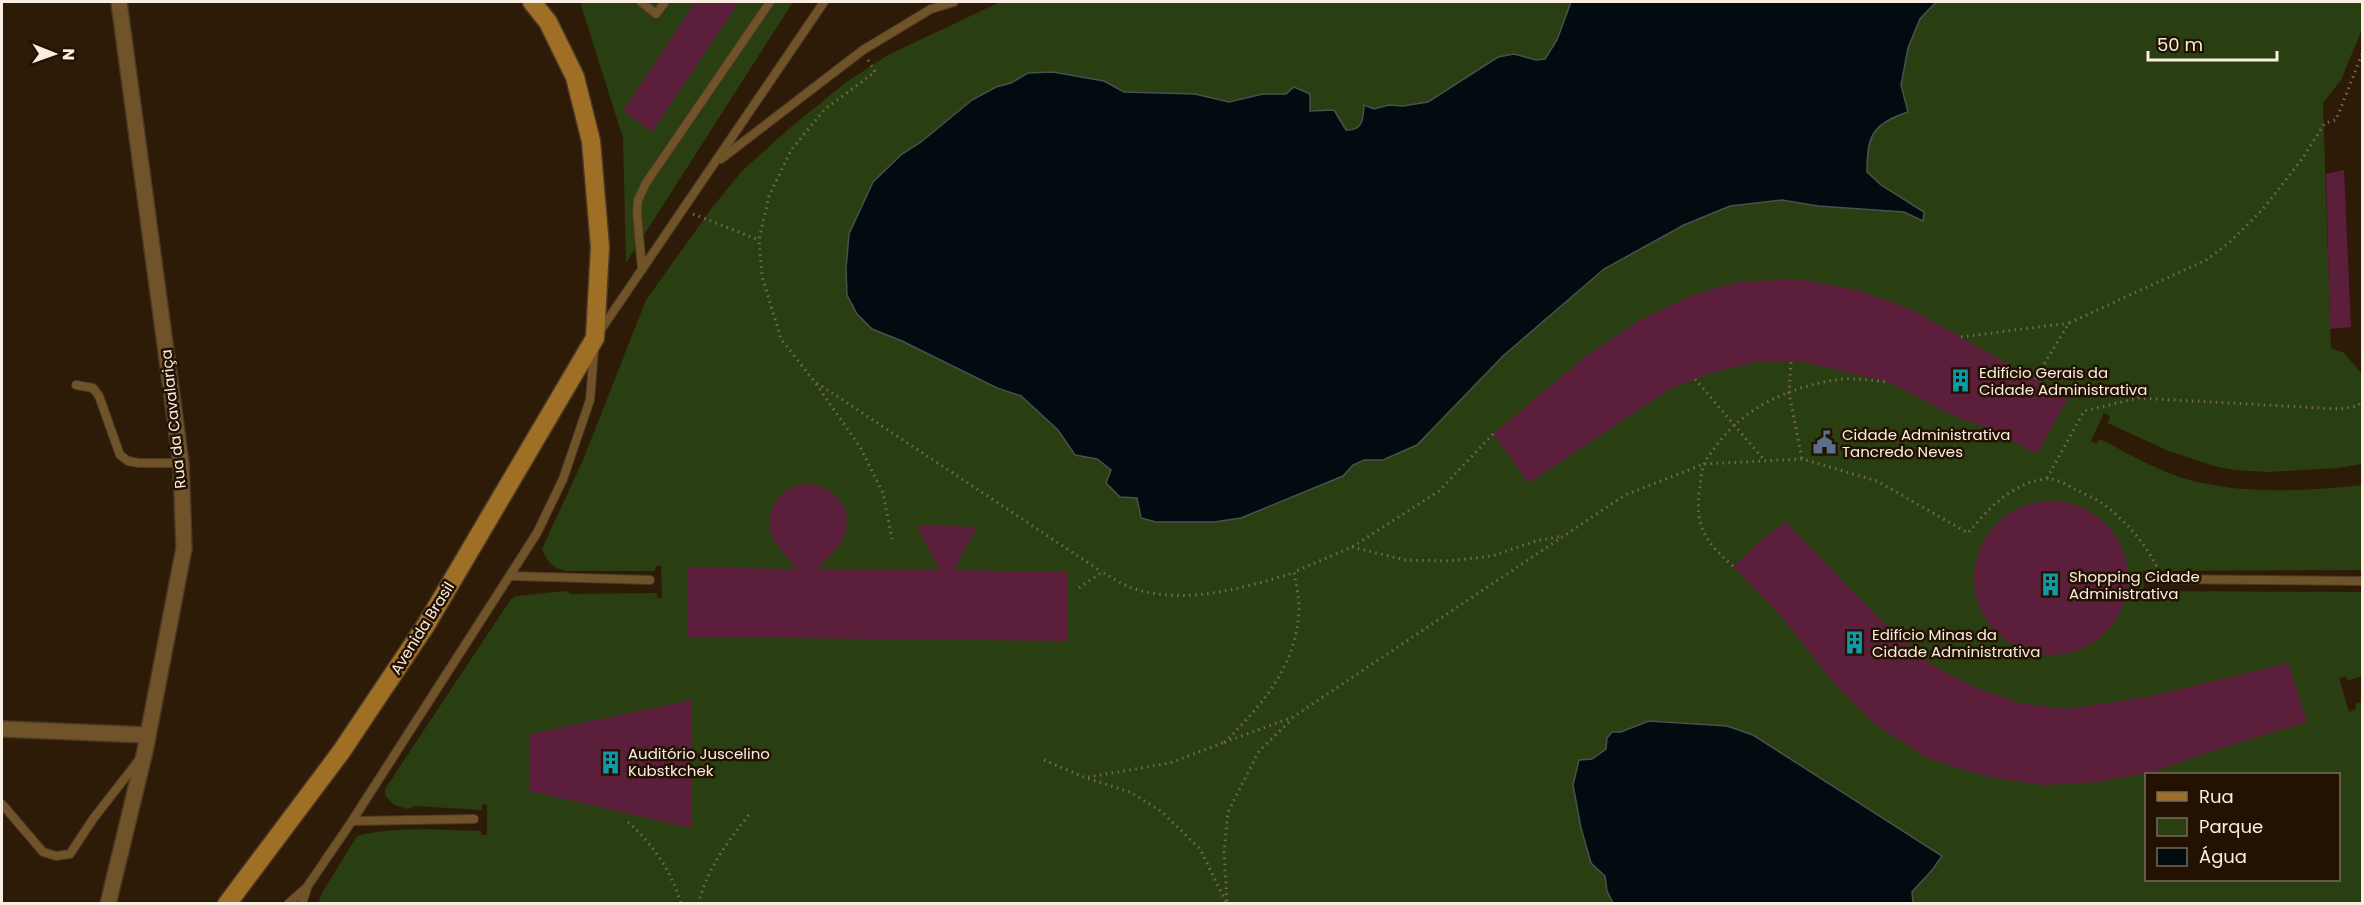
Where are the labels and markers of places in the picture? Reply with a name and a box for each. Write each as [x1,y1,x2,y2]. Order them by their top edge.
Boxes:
place label: Edifício Gerais da Cidade Administrativa [1979,362,2147,400]
building icon: Edifício Gerais da Cidade Administrativa [1948,368,1974,394]
place label: Cidade Administrativa Tancredo Neves [1842,424,2010,462]
public building icon: Cidade Administrativa Tancredo Neves [1811,430,1837,456]
place label: Shopping Cidade Administrativa [2069,566,2200,604]
building icon: Shopping Cidade Administrativa [2038,572,2064,598]
place label: Edifício Minas da Cidade Administrativa [1872,624,2040,662]
building icon: Edifício Minas da Cidade Administrativa [1841,630,1867,656]
place label: Auditório Juscelino Kubstkchek [628,743,770,781]
building icon: Auditório Juscelino Kubstkchek [597,749,623,775]

